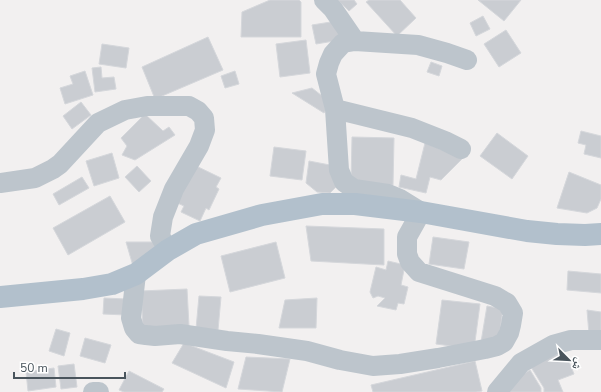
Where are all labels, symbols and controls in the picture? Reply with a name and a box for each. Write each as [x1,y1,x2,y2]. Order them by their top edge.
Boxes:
north arrow [549,340,589,380]
scale bar [14,354,125,380]
text: ش [568,355,587,373]
text: 50 m [20,360,48,376]

